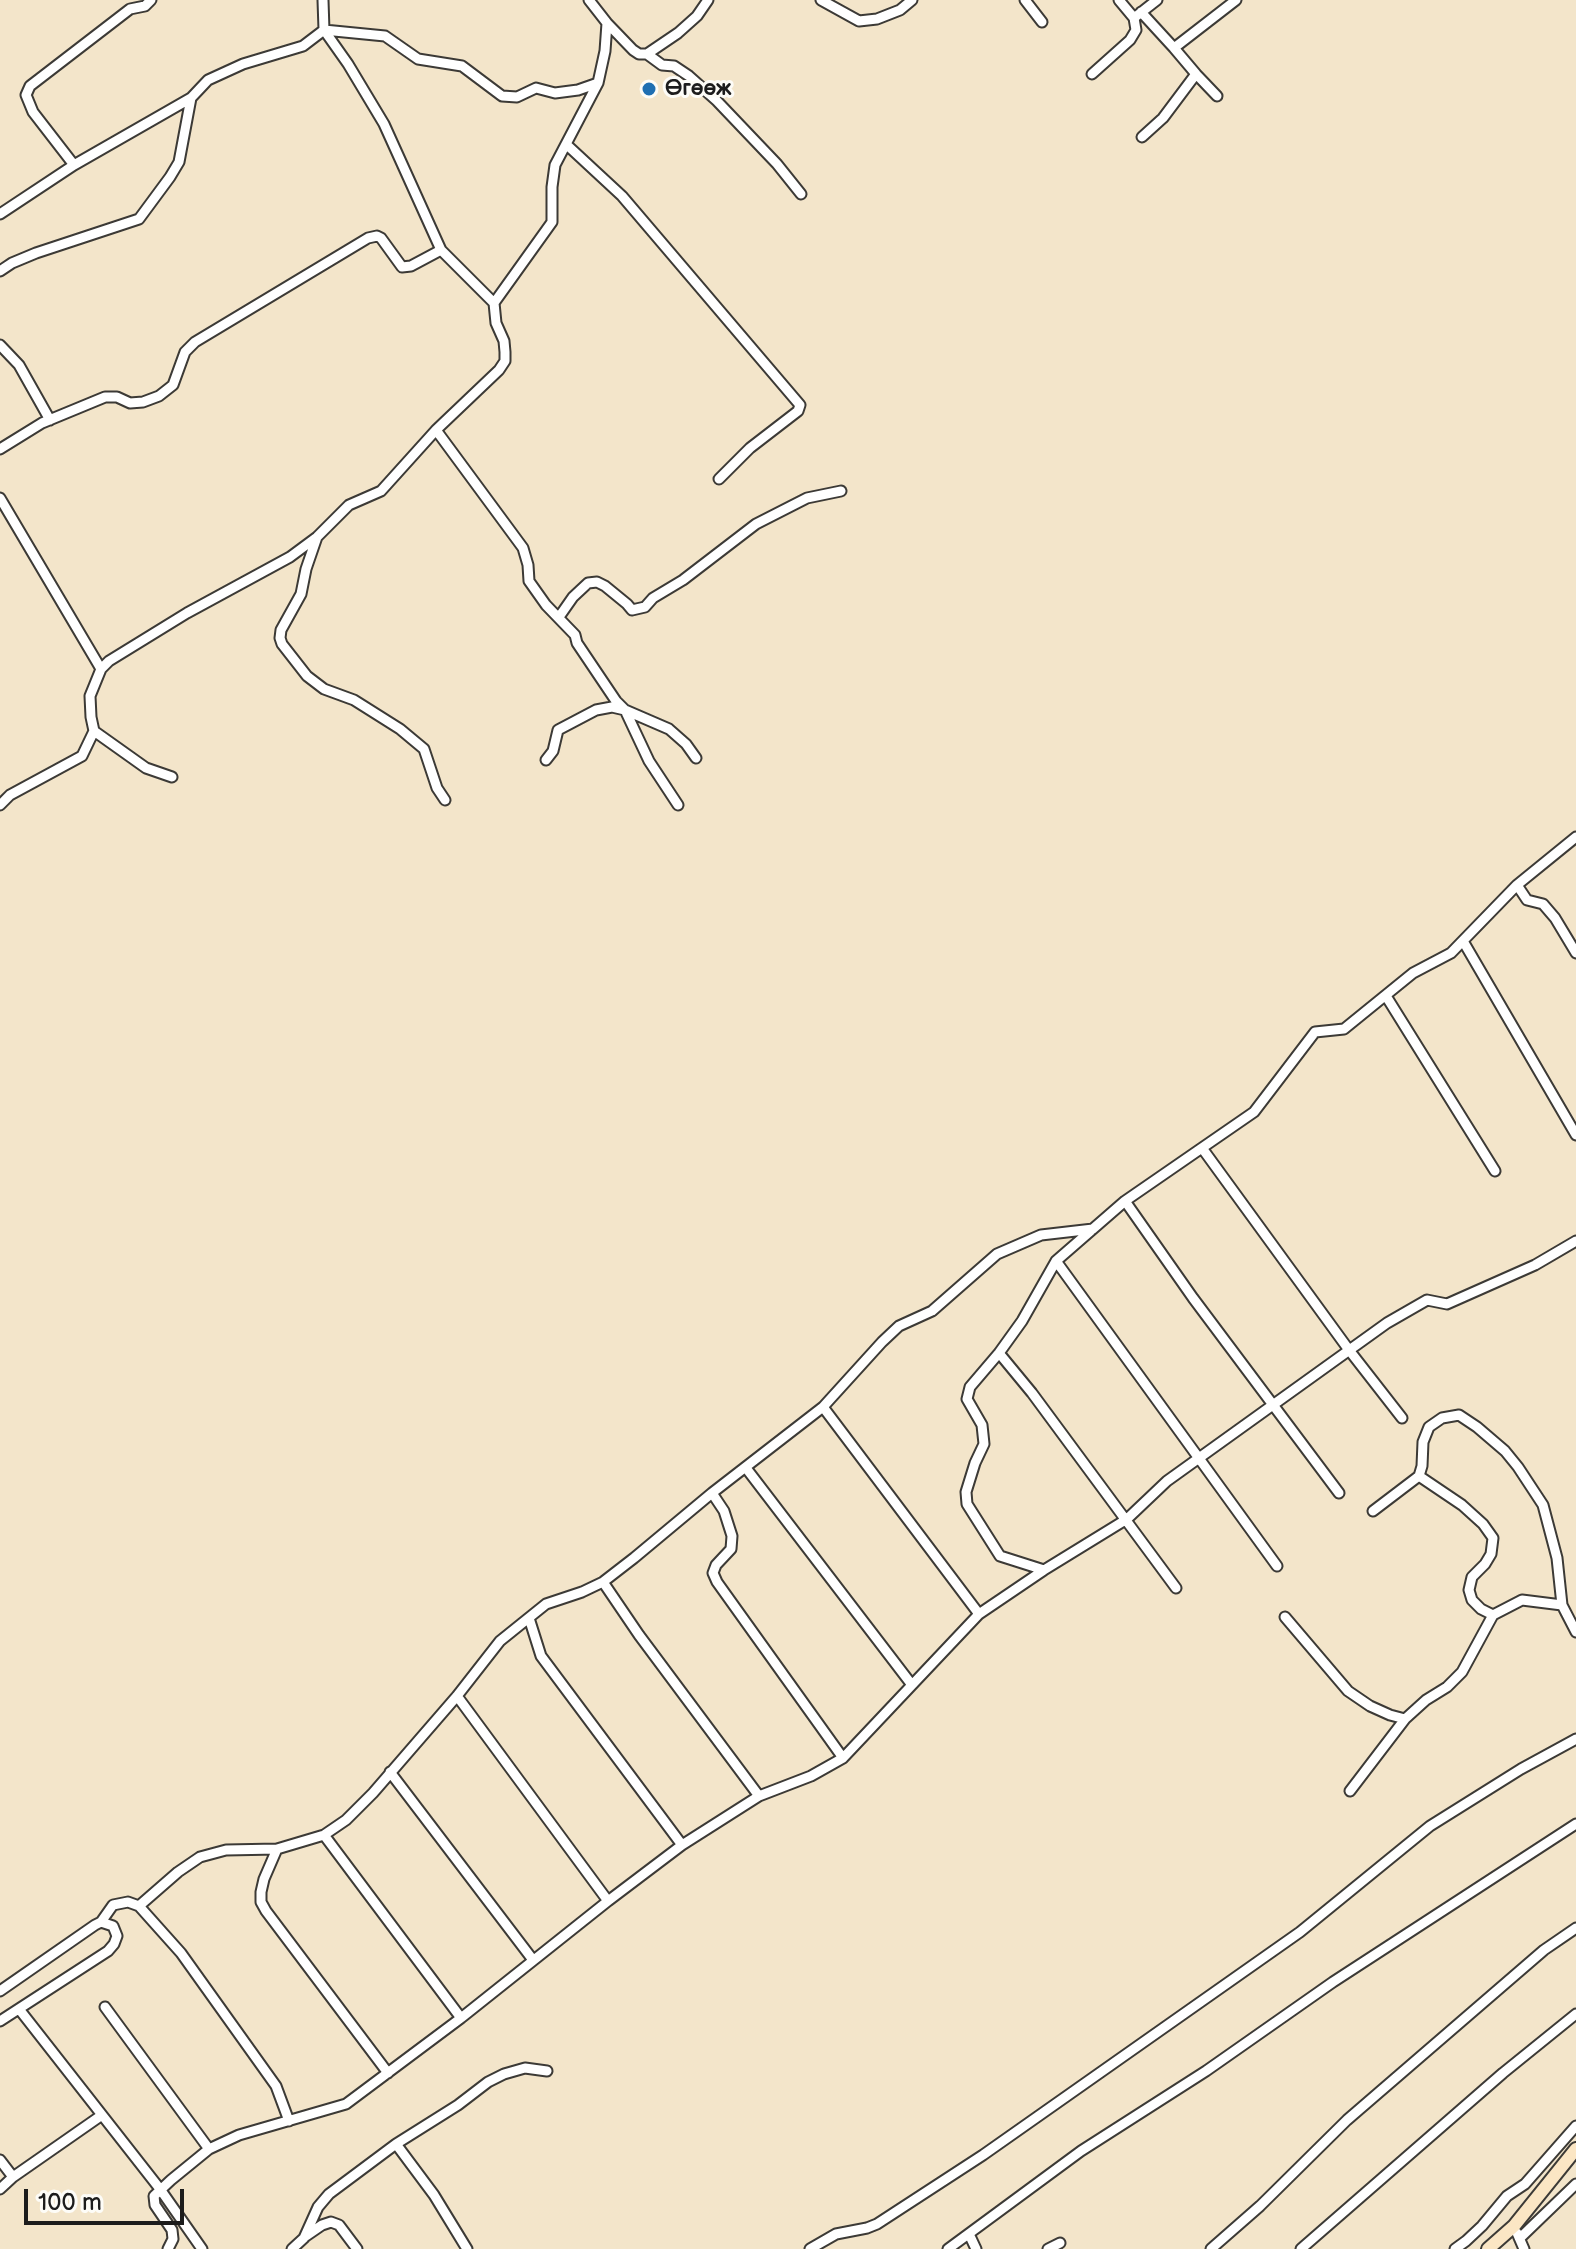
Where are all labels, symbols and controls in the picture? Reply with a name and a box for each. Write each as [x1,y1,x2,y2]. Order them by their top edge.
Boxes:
place label: Өгөөж [665,76,731,102]
marker: Өгөөж [640,80,658,98]
scale bar [28,2173,188,2223]
text: 100 m [38,2188,102,2217]

